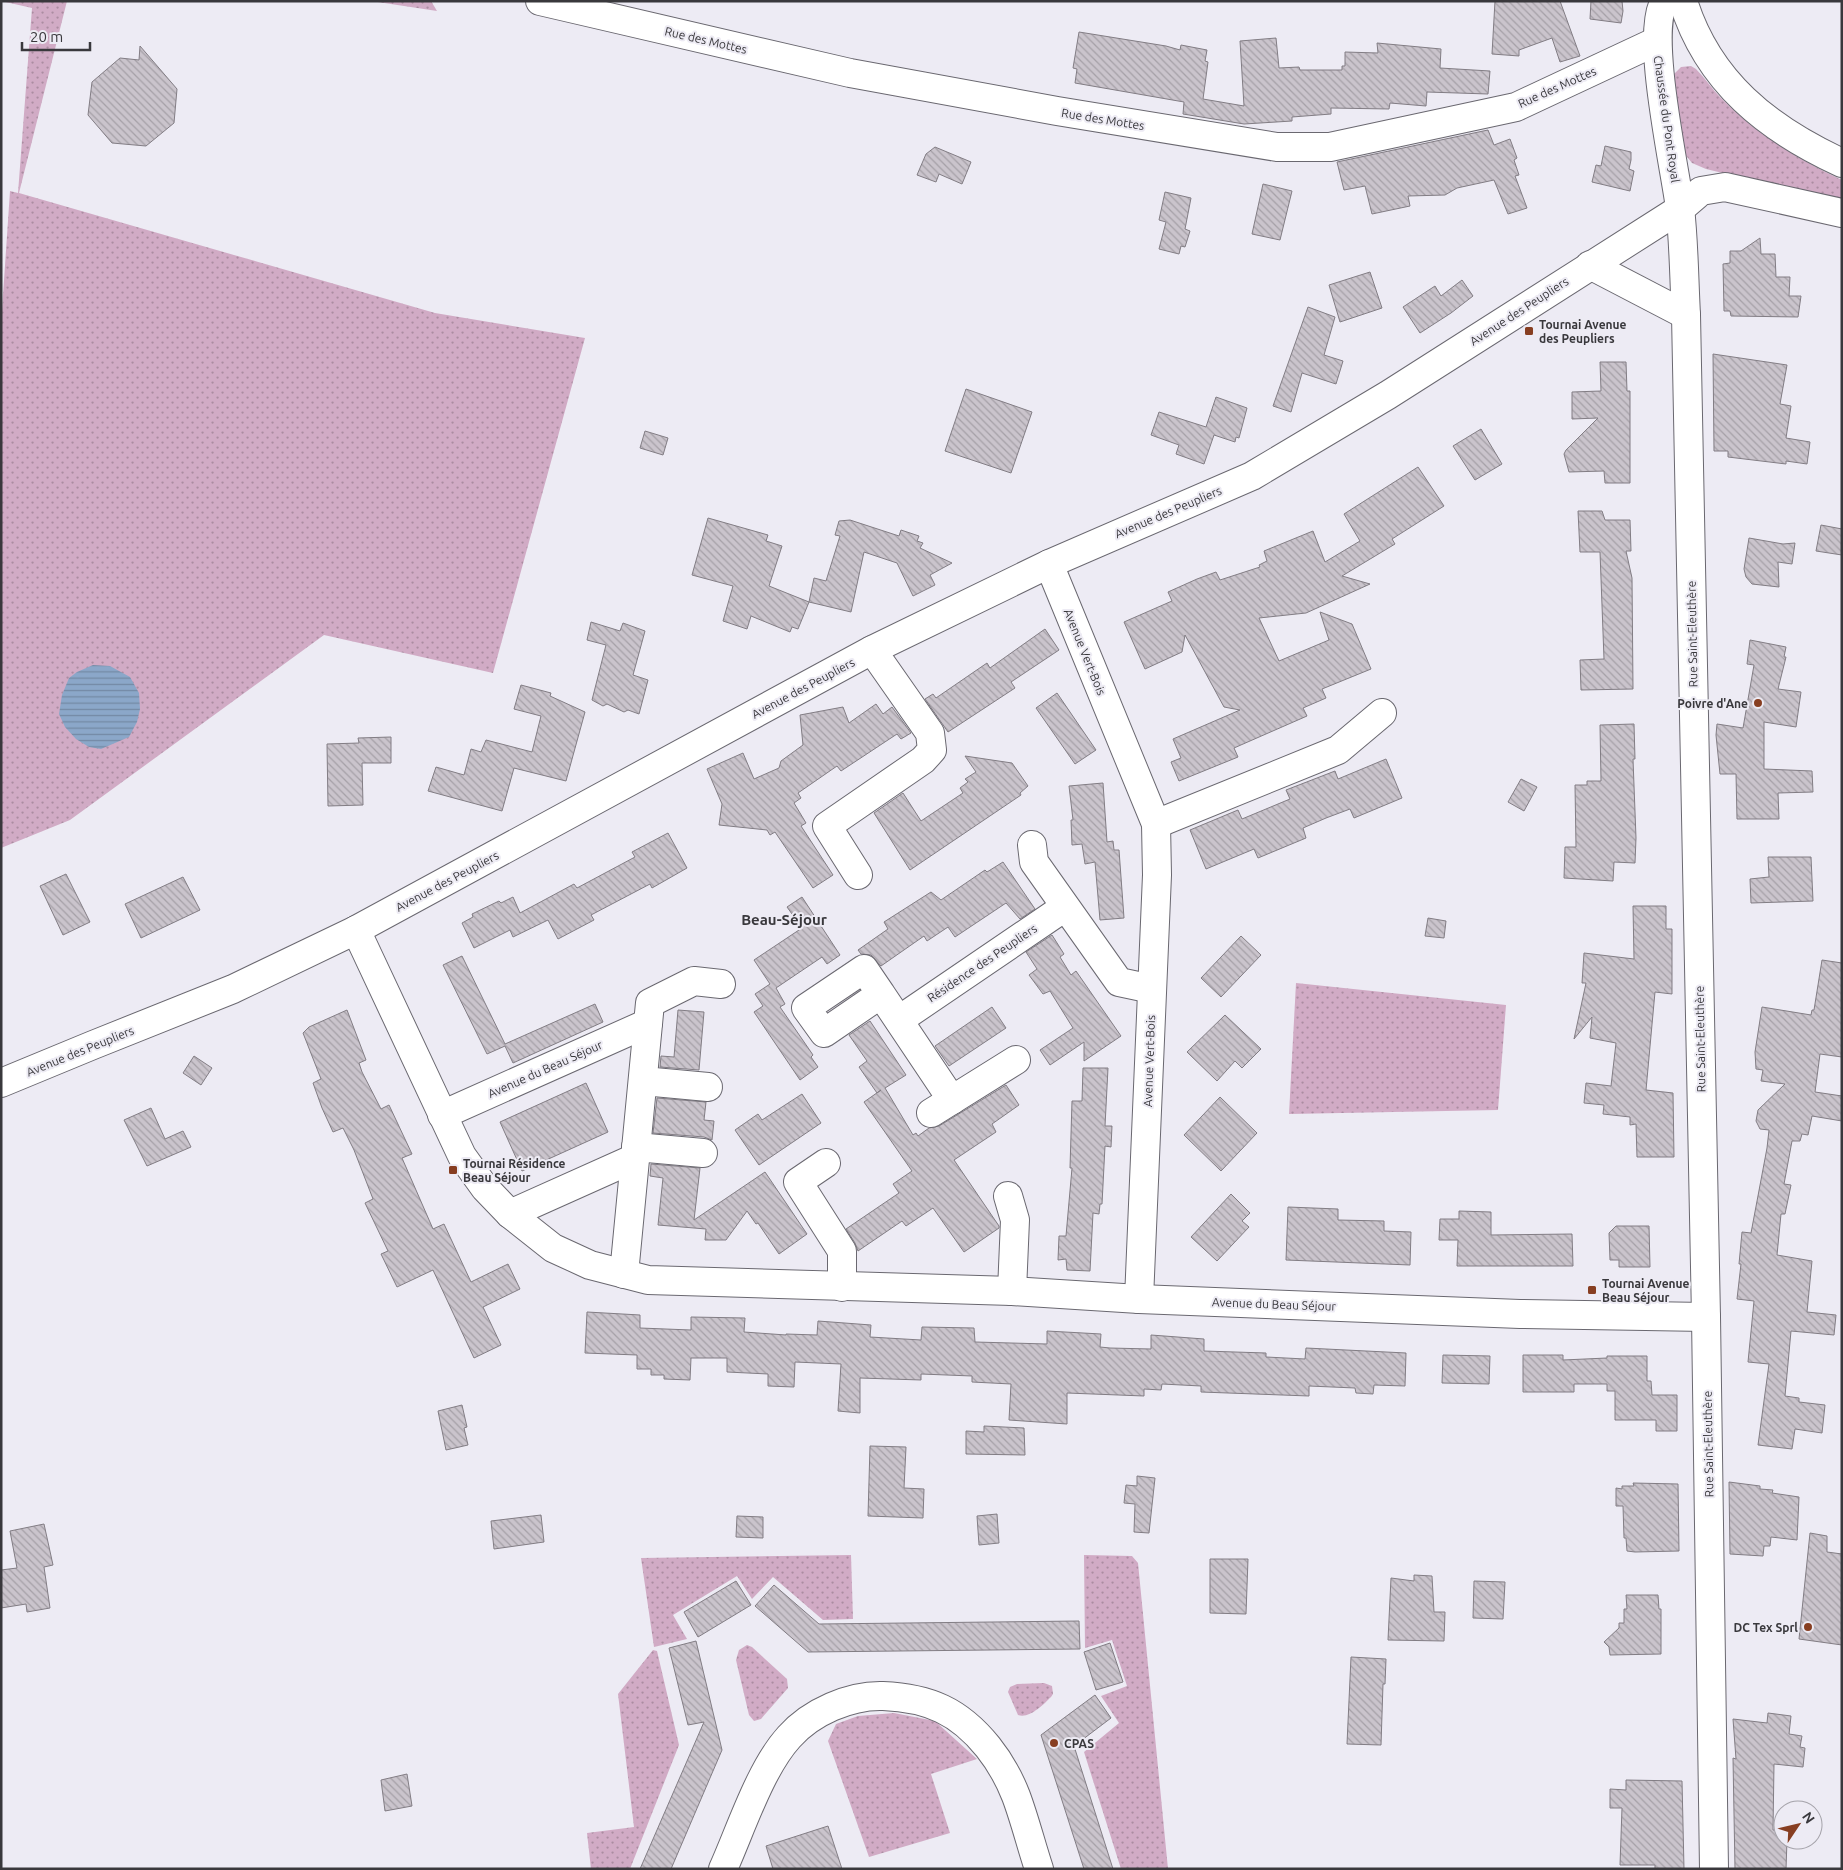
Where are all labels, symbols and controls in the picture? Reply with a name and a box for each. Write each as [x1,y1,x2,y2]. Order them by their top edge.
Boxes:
scale bar [22,20,90,52]
street label: Rue des Mottes [664,24,748,56]
text: 20 m [30,28,63,45]
street label: Chaussée du Pont Royal [1652,55,1682,183]
street label: Rue des Mottes [1516,64,1598,110]
street label: Rue des Mottes [1061,106,1145,132]
street label: Avenue des Peupliers [1467,274,1571,348]
place label: Tournai Avenue des Peupliers [1539,318,1627,345]
marker: Tournai Avenue des Peupliers [1523,325,1535,337]
street label: Avenue des Peupliers [1113,484,1223,540]
street label: Rue Saint-Eleuthère [1685,581,1699,687]
street label: Avenue Vert-Bois [1062,607,1108,697]
street label: Avenue des Peupliers [749,655,857,721]
place label: Poivre d'Ane [1677,697,1748,710]
marker: Poivre d'Ane [1752,697,1764,709]
street label: Avenue des Peupliers [393,848,501,914]
district label: Beau-Séjour [741,911,828,928]
street label: Résidence des Peupliers [925,922,1039,1004]
street label: Rue Saint-Eleuthère [1693,986,1707,1092]
street label: Avenue Vert-Bois [1141,1015,1157,1107]
street label: Avenue des Peupliers [24,1023,136,1079]
street label: Avenue du Beau Séjour [486,1038,605,1100]
place label: Tournai Résidence Beau Séjour [463,1157,566,1184]
marker: Tournai Résidence Beau Séjour [447,1164,459,1176]
place label: Tournai Avenue Beau Séjour [1602,1277,1690,1304]
marker: Tournai Avenue Beau Séjour [1586,1284,1598,1296]
street label: Avenue du Beau Séjour [1212,1295,1337,1313]
street label: Rue Saint-Eleuthère [1701,1391,1715,1497]
place label: DC Tex Sprl [1734,1621,1798,1634]
marker: DC Tex Sprl [1802,1621,1814,1633]
marker: CPAS [1048,1737,1060,1749]
place label: CPAS [1064,1737,1094,1750]
north arrow [1773,1800,1823,1850]
text: N [1799,1809,1818,1826]

